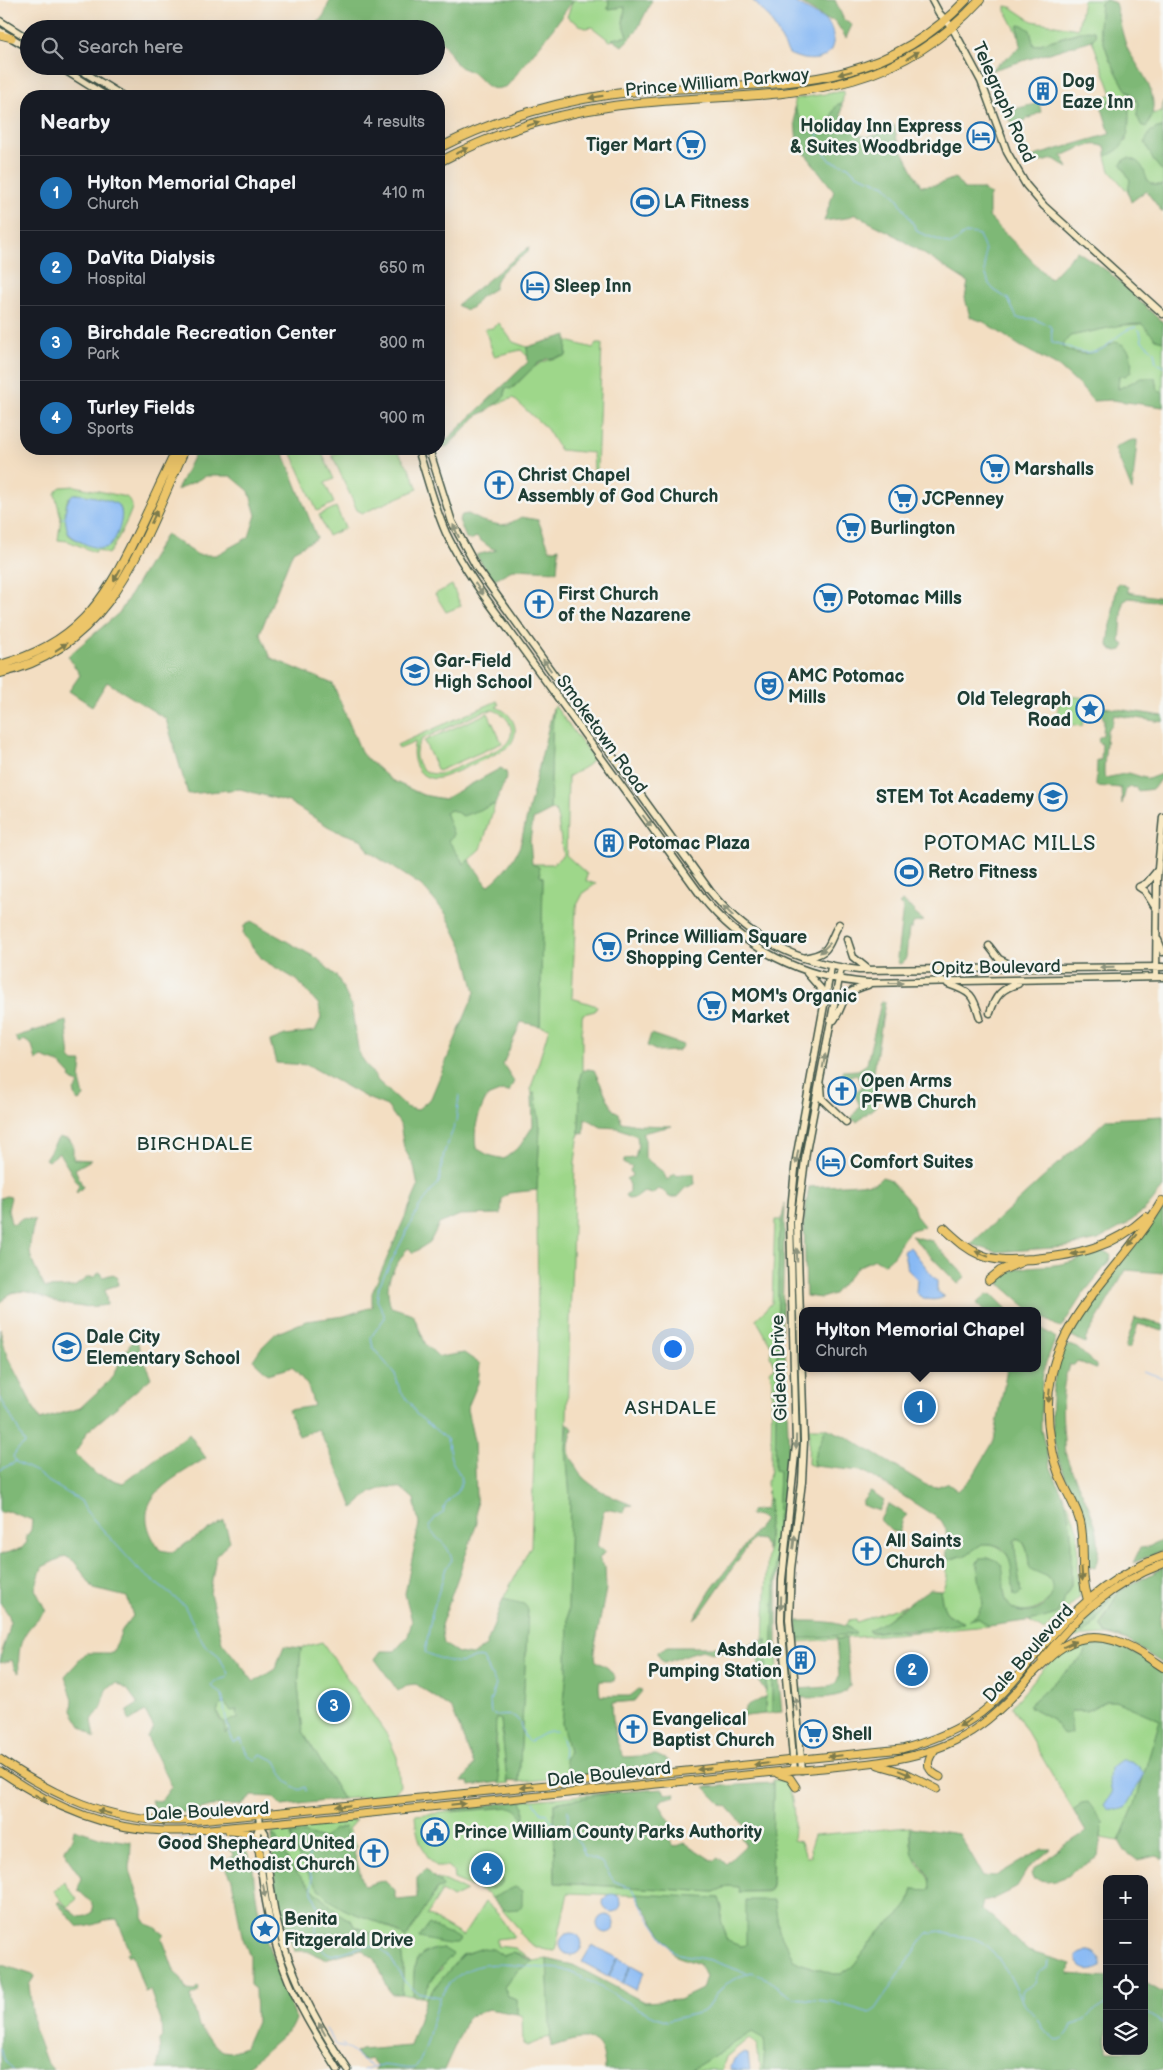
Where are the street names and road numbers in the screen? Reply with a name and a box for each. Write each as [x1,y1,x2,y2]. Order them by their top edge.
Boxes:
street label: Telegraph Road [968,39,1040,166]
street label: Prince William Parkway [624,64,811,101]
street label: Smoketown Road [552,671,652,797]
street label: Opitz Boulevard [931,956,1061,979]
street label: Gideon Drive [767,1314,792,1421]
street label: Dale Boulevard [979,1600,1078,1707]
street label: Dale Boulevard [546,1758,672,1791]
street label: Dale Boulevard [144,1798,270,1825]

